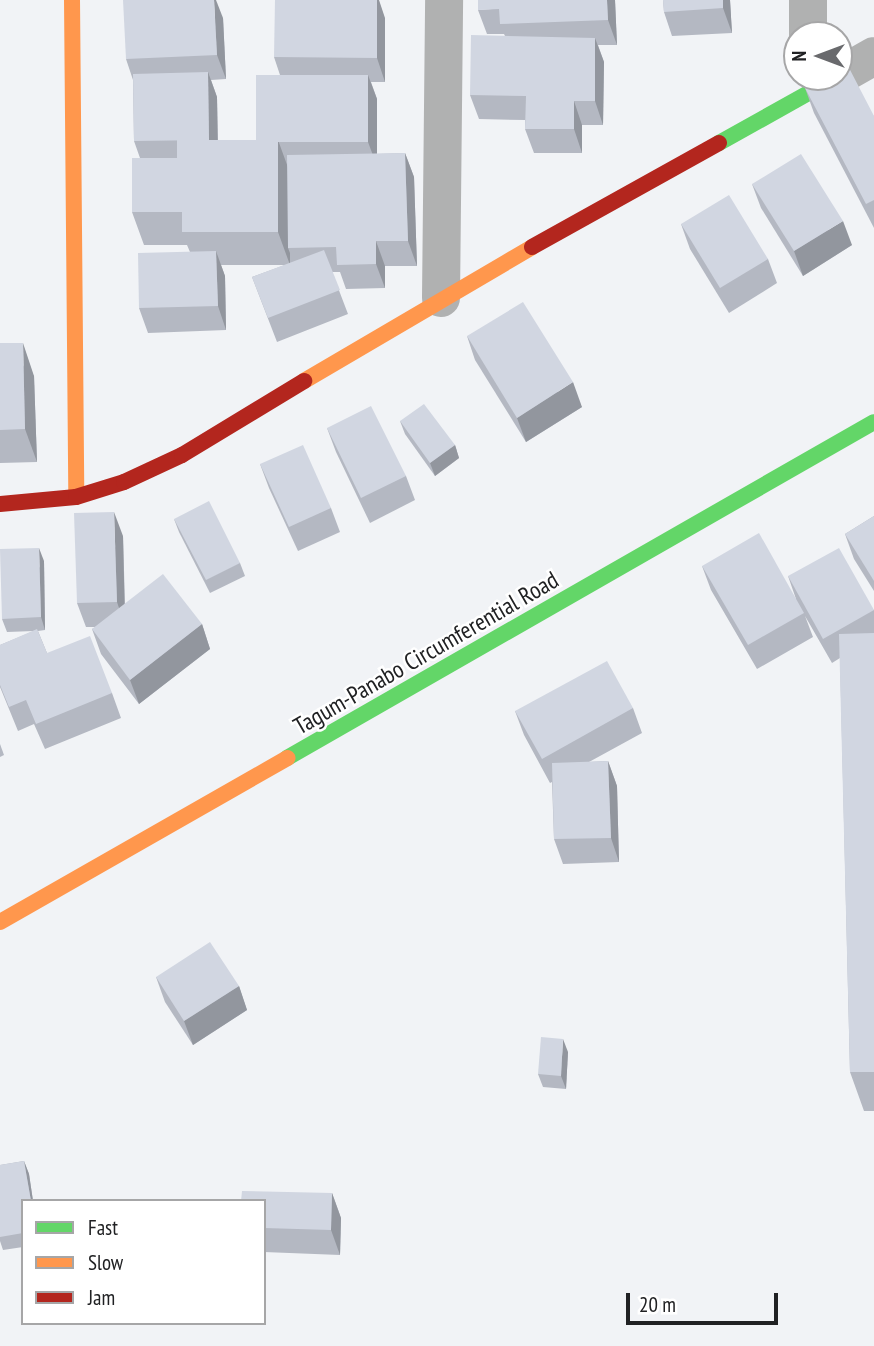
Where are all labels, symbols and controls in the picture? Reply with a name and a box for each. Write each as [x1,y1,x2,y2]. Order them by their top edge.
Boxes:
north arrow [783,21,853,91]
text: N [787,51,811,61]
street label: Tagum-Panabo Circumferential Road [289,565,563,741]
legend [21,1199,266,1325]
text: Fast [88,1214,118,1241]
text: Slow [88,1249,123,1276]
scale bar [629,1280,781,1324]
text: Jam [88,1284,115,1311]
text: 20 m [639,1291,676,1318]

